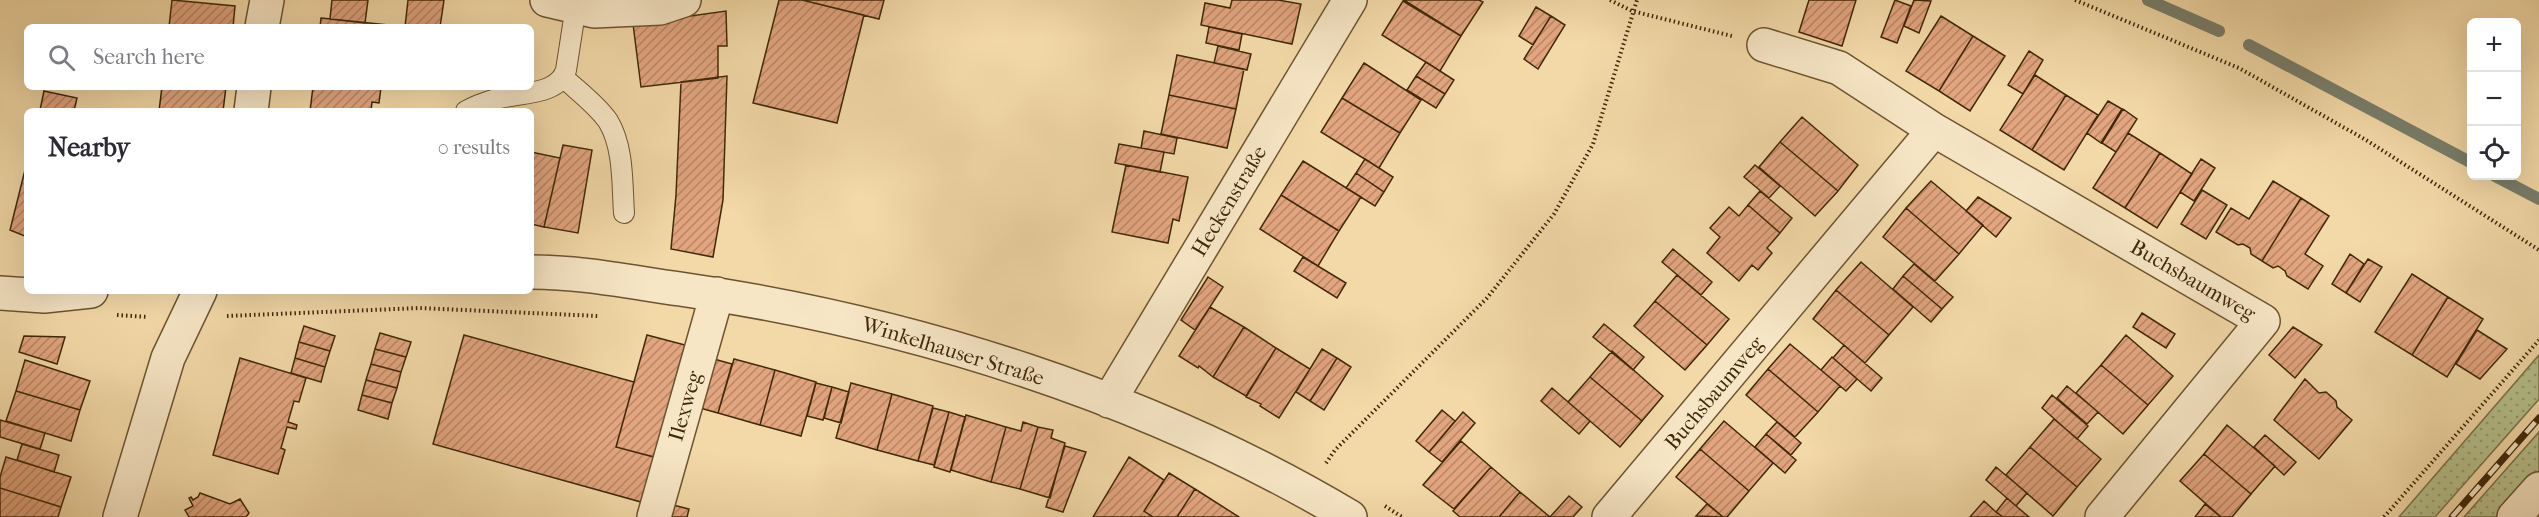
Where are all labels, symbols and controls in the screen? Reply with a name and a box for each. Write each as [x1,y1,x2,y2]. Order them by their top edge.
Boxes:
map controls [2467,18,2521,180]
button: + [2467,18,2521,72]
search box [24,24,534,90]
icon: search [45,41,78,74]
text: Search here [93,44,205,70]
button: − [2467,72,2521,126]
button: locate [2467,126,2521,180]
text: Nearby [48,132,130,163]
text: 0 results [438,136,510,159]
street label: Heckenstraße [1187,141,1271,261]
street label: Buchsbaumweg [2126,234,2261,326]
street label: Winkelhauser Straße [858,312,1047,390]
street label: Buchsbaumweg [1660,331,1769,455]
street label: Ilexweg [664,367,707,444]

